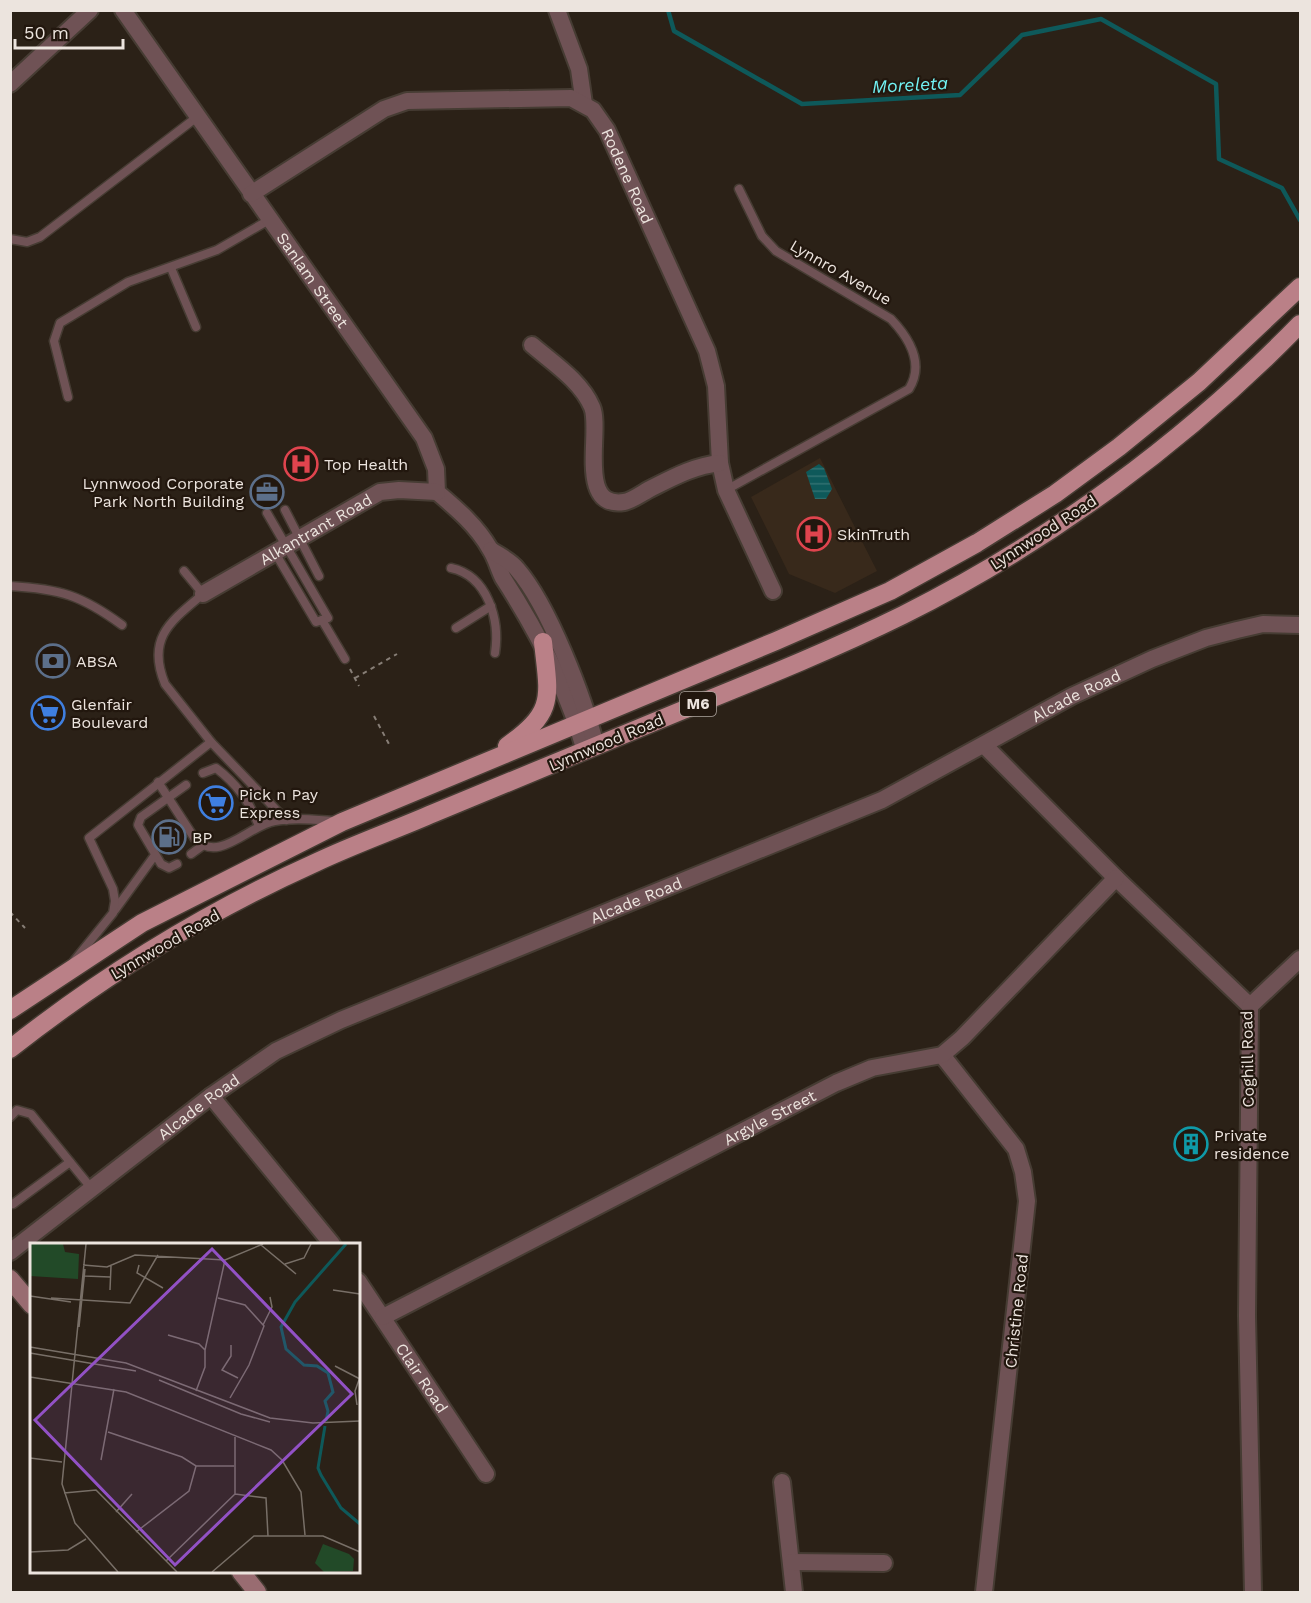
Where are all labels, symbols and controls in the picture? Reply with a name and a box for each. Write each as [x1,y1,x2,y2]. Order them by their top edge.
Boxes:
scale bar [15,12,123,50]
text: 50 m [24,22,69,43]
water label: Moreleta [871,72,949,97]
street label: Rodene Road [597,125,657,227]
street label: Sanlam Street [272,229,353,332]
street label: Lynnro Avenue [787,236,895,309]
hospital icon: Top Health [283,446,319,482]
place label: Top Health [324,455,408,474]
place label: Lynnwood Corporate Park North Building [82,474,244,511]
office icon: Lynnwood Corporate Park North Building [249,474,285,510]
street label: Alkantrant Road [256,490,375,569]
street label: Lynnwood Road [987,491,1100,574]
hospital icon: SkinTruth [796,516,832,552]
place label: SkinTruth [837,525,910,544]
bank icon: ABSA [35,643,71,679]
place label: ABSA [76,652,118,671]
street label: Alcade Road [1028,666,1124,726]
road number: M6 [680,692,716,716]
supermarket icon: Glenfair Boulevard [30,695,66,731]
place label: Glenfair Boulevard [71,695,148,732]
street label: Lynnwood Road [546,710,666,775]
supermarket icon: Pick n Pay Express [198,785,234,821]
place label: Pick n Pay Express [239,785,319,822]
fuel station icon: BP [151,819,187,855]
place label: BP [192,828,212,847]
street label: Alcade Road [588,873,685,928]
street label: Lynnwood Road [107,905,223,983]
street label: Coghill Road [1237,1010,1258,1108]
street label: Alcade Road [154,1070,243,1144]
street label: Argyle Street [720,1086,819,1149]
building icon: Private residence [1173,1126,1209,1162]
place label: Private residence [1214,1126,1290,1163]
inset map [30,1243,360,1573]
street label: Christine Road [1001,1253,1032,1369]
street label: Clair Road [392,1339,452,1417]

